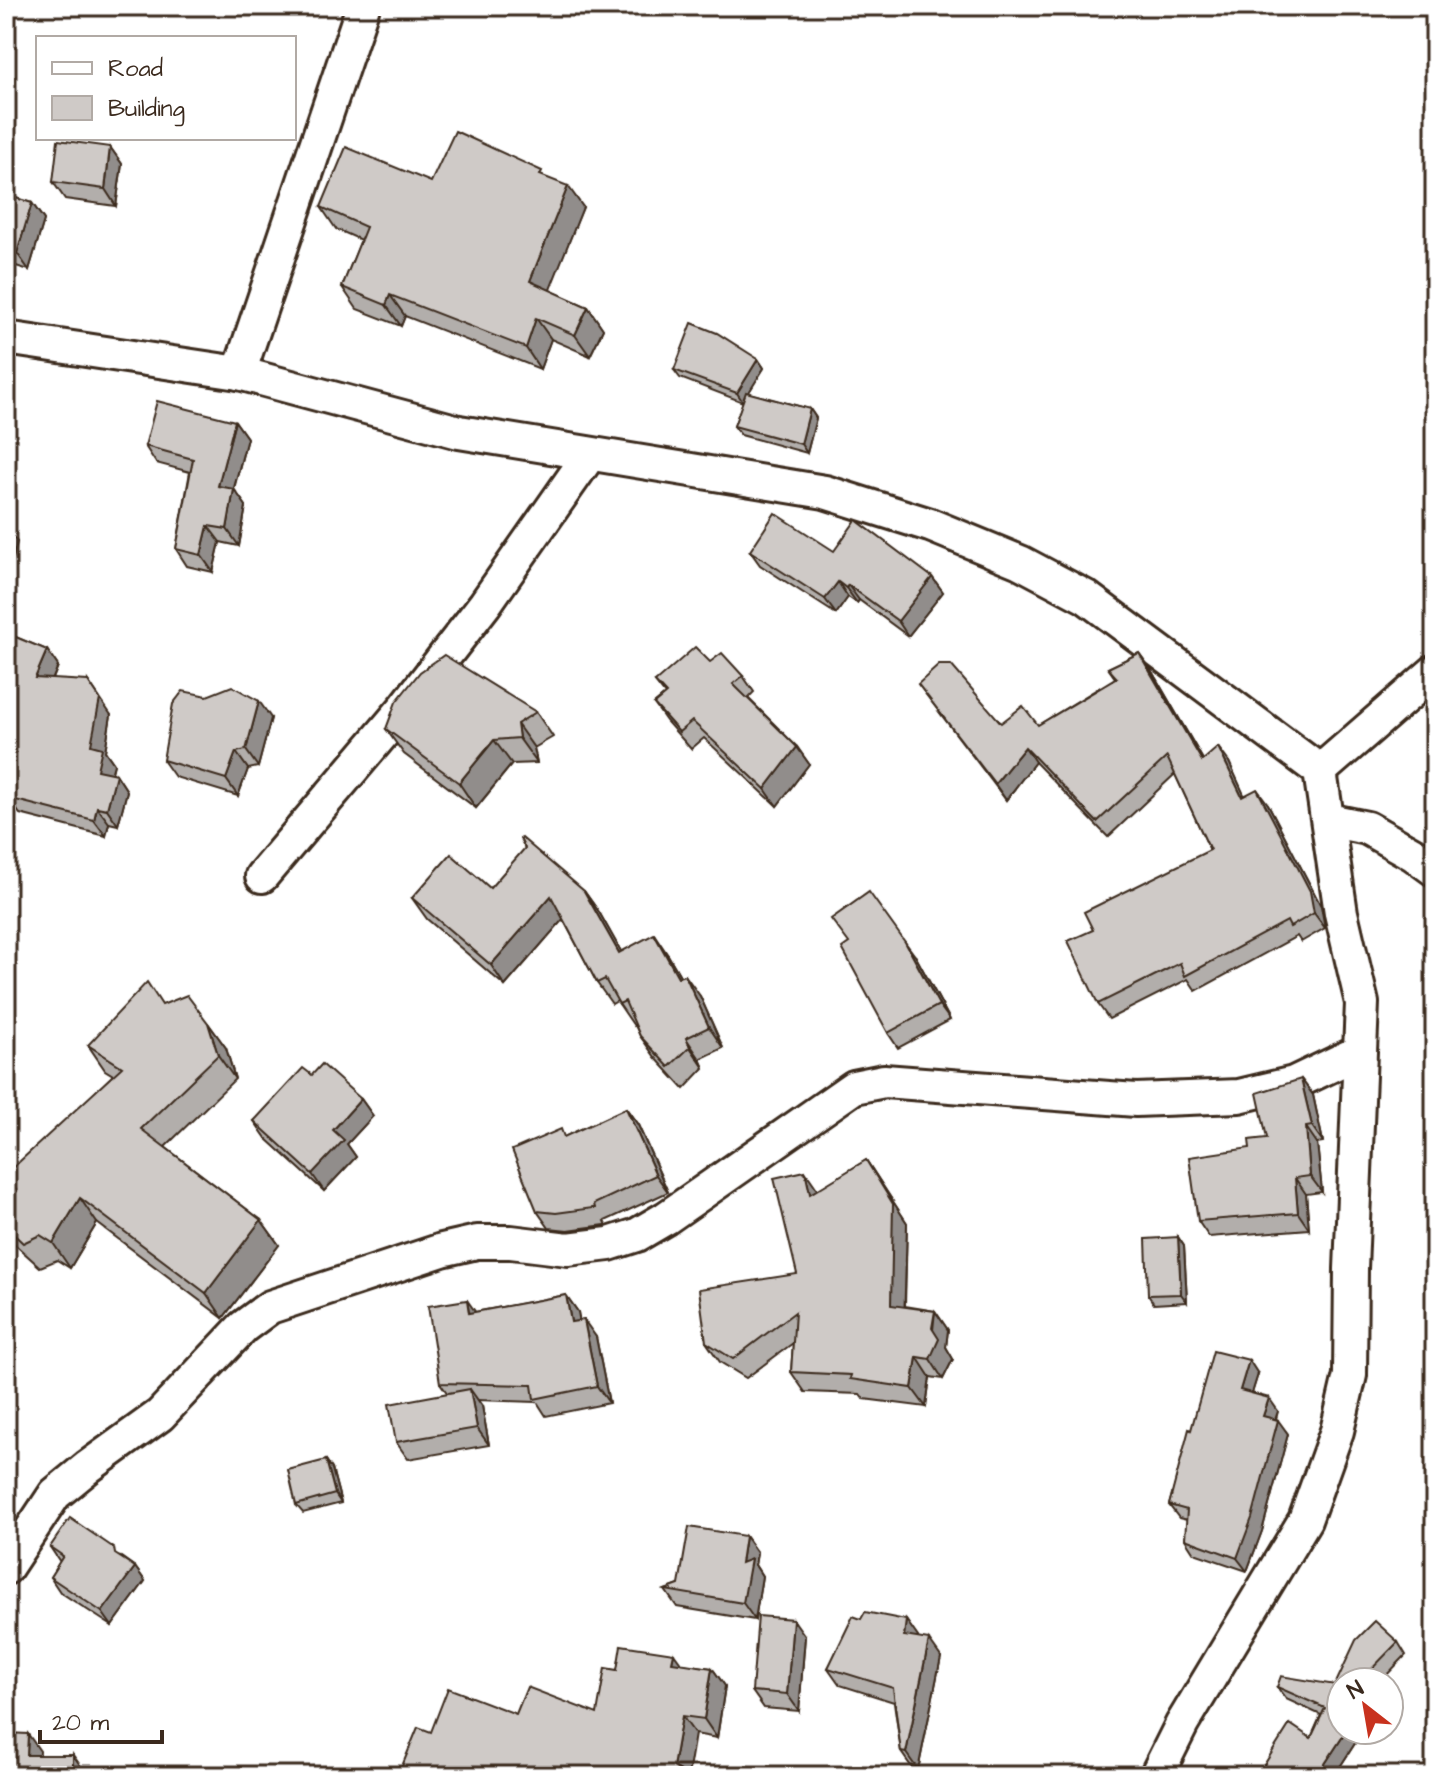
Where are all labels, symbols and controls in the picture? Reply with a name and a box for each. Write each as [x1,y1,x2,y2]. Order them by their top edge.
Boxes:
legend [36,36,296,140]
text: Road [108,52,163,86]
text: Building [108,92,185,127]
north arrow [1325,1666,1405,1746]
text: N [1342,1673,1370,1707]
scale bar [40,1694,162,1744]
text: 20 m [52,1706,109,1740]

